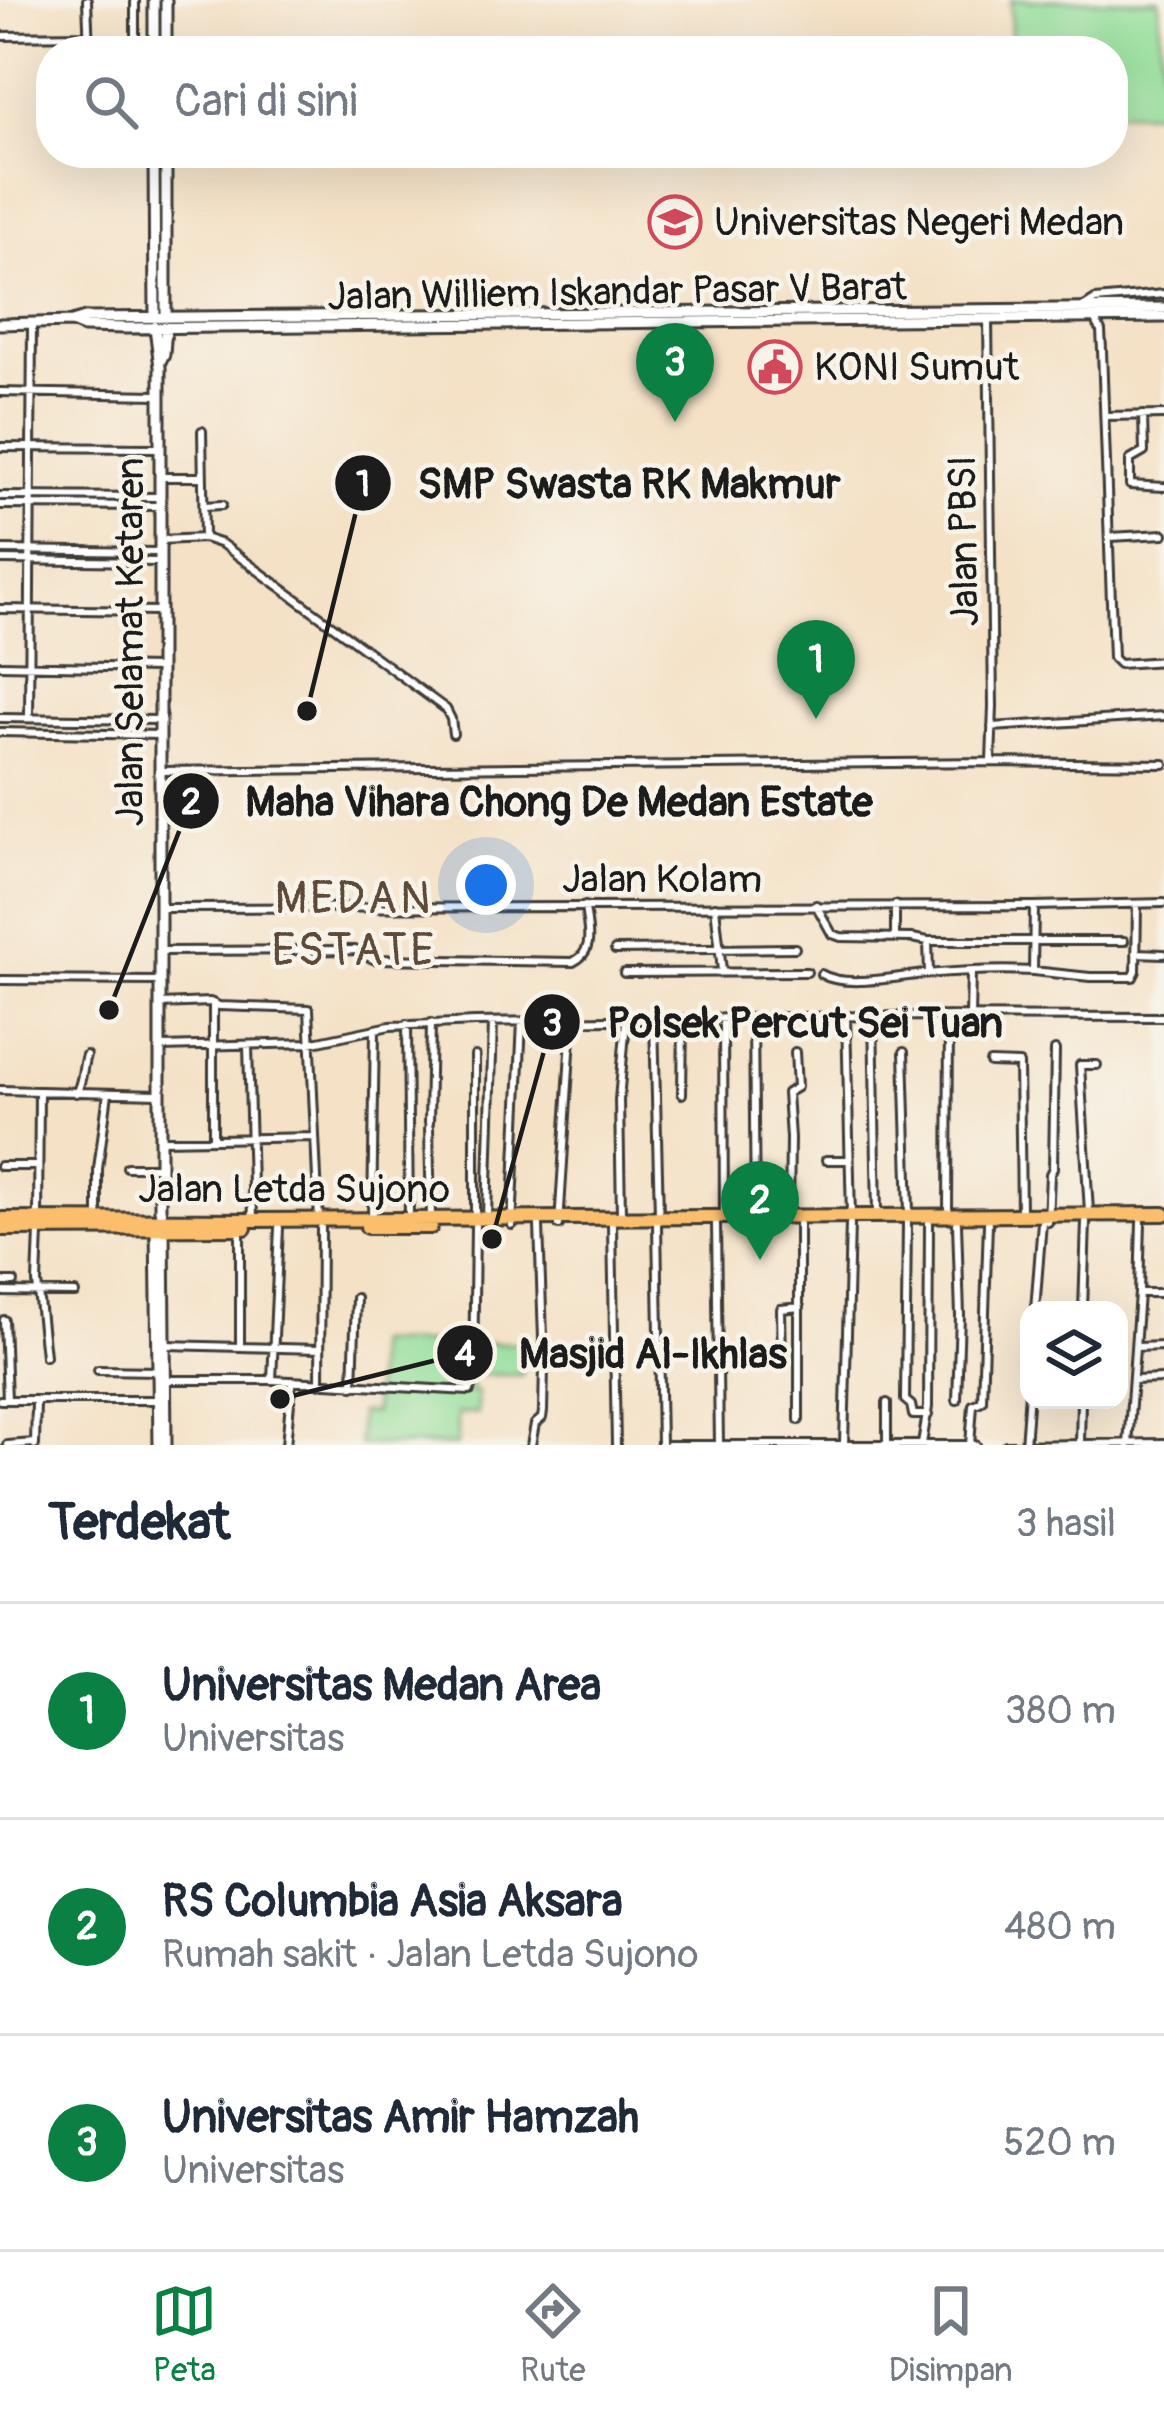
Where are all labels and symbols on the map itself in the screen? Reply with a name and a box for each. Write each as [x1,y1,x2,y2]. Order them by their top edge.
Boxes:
school or university icon: Universitas Negeri Medan [647,194,703,250]
place label: Universitas Negeri Medan [714,198,1124,247]
street label: Jalan Williem Iskandar Pasar V Barat [327,262,907,322]
pin: 3 [636,323,714,422]
public building icon: KONI Sumut [747,339,803,395]
place label: KONI Sumut [814,343,1020,392]
callout: SMP Swasta RK Makmur [333,444,864,522]
street label: Jalan PBSI [938,455,990,627]
street label: Jalan Selamat Ketaren [106,457,155,827]
text: SMP Swasta RK Makmur [417,459,842,511]
text: 1 [356,462,370,507]
pin: 1 [777,620,855,719]
callout: Maha Vihara Chong De Medan Estate [161,762,897,840]
text: Maha Vihara Chong De Medan Estate [245,777,874,829]
text: 2 [181,780,201,825]
your location [456,855,516,915]
street label: Jalan Kolam [562,855,762,904]
district label: MEDAN ESTATE [271,871,437,979]
callout: Polsek Percut Sei Tuan [522,983,1027,1061]
text: Polsek Percut Sei Tuan [607,998,1003,1050]
text: 3 [542,1001,562,1046]
pin: 2 [721,1161,799,1260]
street label: Jalan Letda Sujono [138,1165,450,1214]
callout: Masjid Al-Ikhlas [435,1314,810,1392]
text: Masjid Al-Ikhlas [519,1329,787,1381]
text: 4 [455,1332,476,1377]

